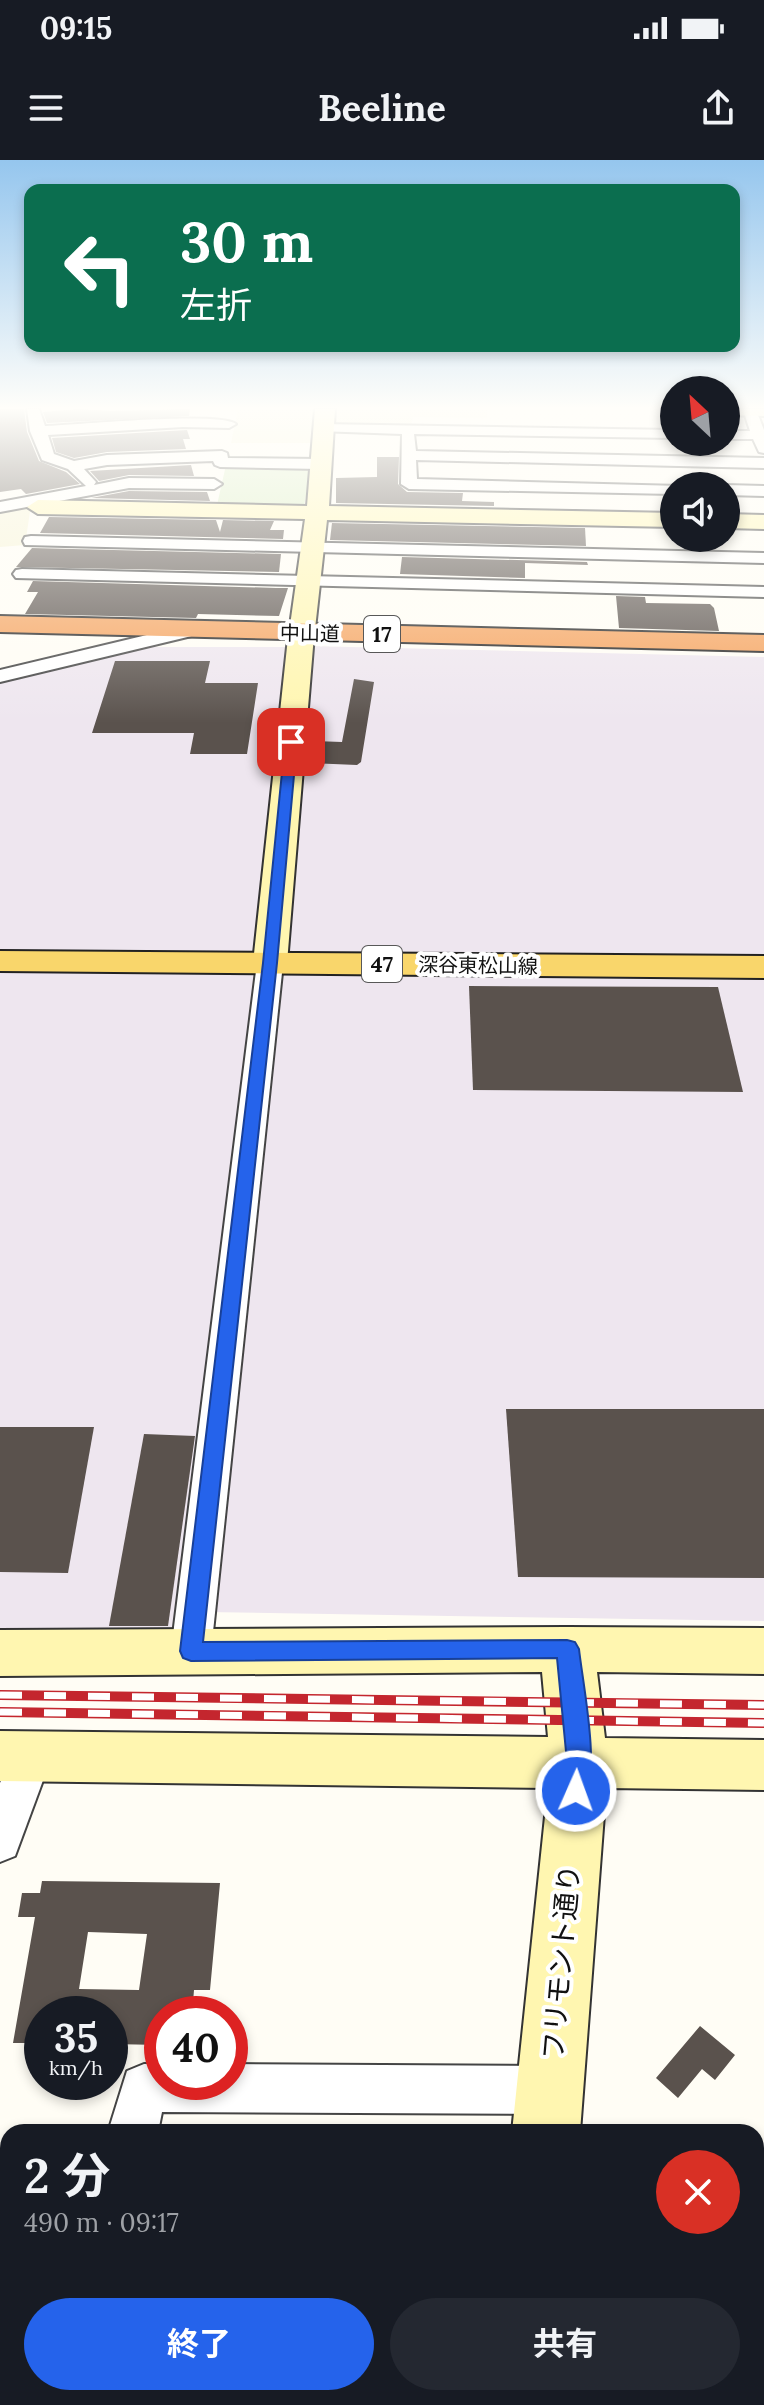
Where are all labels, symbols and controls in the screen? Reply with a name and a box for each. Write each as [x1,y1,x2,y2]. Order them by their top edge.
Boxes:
text: 09:15 [40,9,112,47]
text: Beeline [318,85,446,131]
icon: menu [24,86,68,130]
icon: share [696,86,740,130]
text: 30 m [180,206,313,277]
icon: left [48,216,152,320]
text: 左折 [180,282,252,328]
north arrow [660,376,740,456]
map controls [660,376,740,552]
button: sound [660,472,740,552]
road number: 17 [364,616,400,652]
street label: 中山道 [280,620,340,646]
pin [257,708,325,776]
icon: arrive [269,720,313,764]
road number: 47 [362,946,402,982]
street label: 深谷東松山線 [418,951,538,979]
position arrow [534,1749,618,1833]
street label: フリモント通り [535,1863,587,2061]
speed limit sign: 40 [144,1996,248,2100]
text: 35 [54,2012,98,2063]
text: km/h [49,2055,103,2080]
text: 2 分 [24,2145,110,2206]
button: close [656,2150,740,2234]
text: 490 m · 09:17 [24,2206,179,2239]
button: 終了 [24,2298,374,2390]
button: 共有 [390,2298,740,2390]

